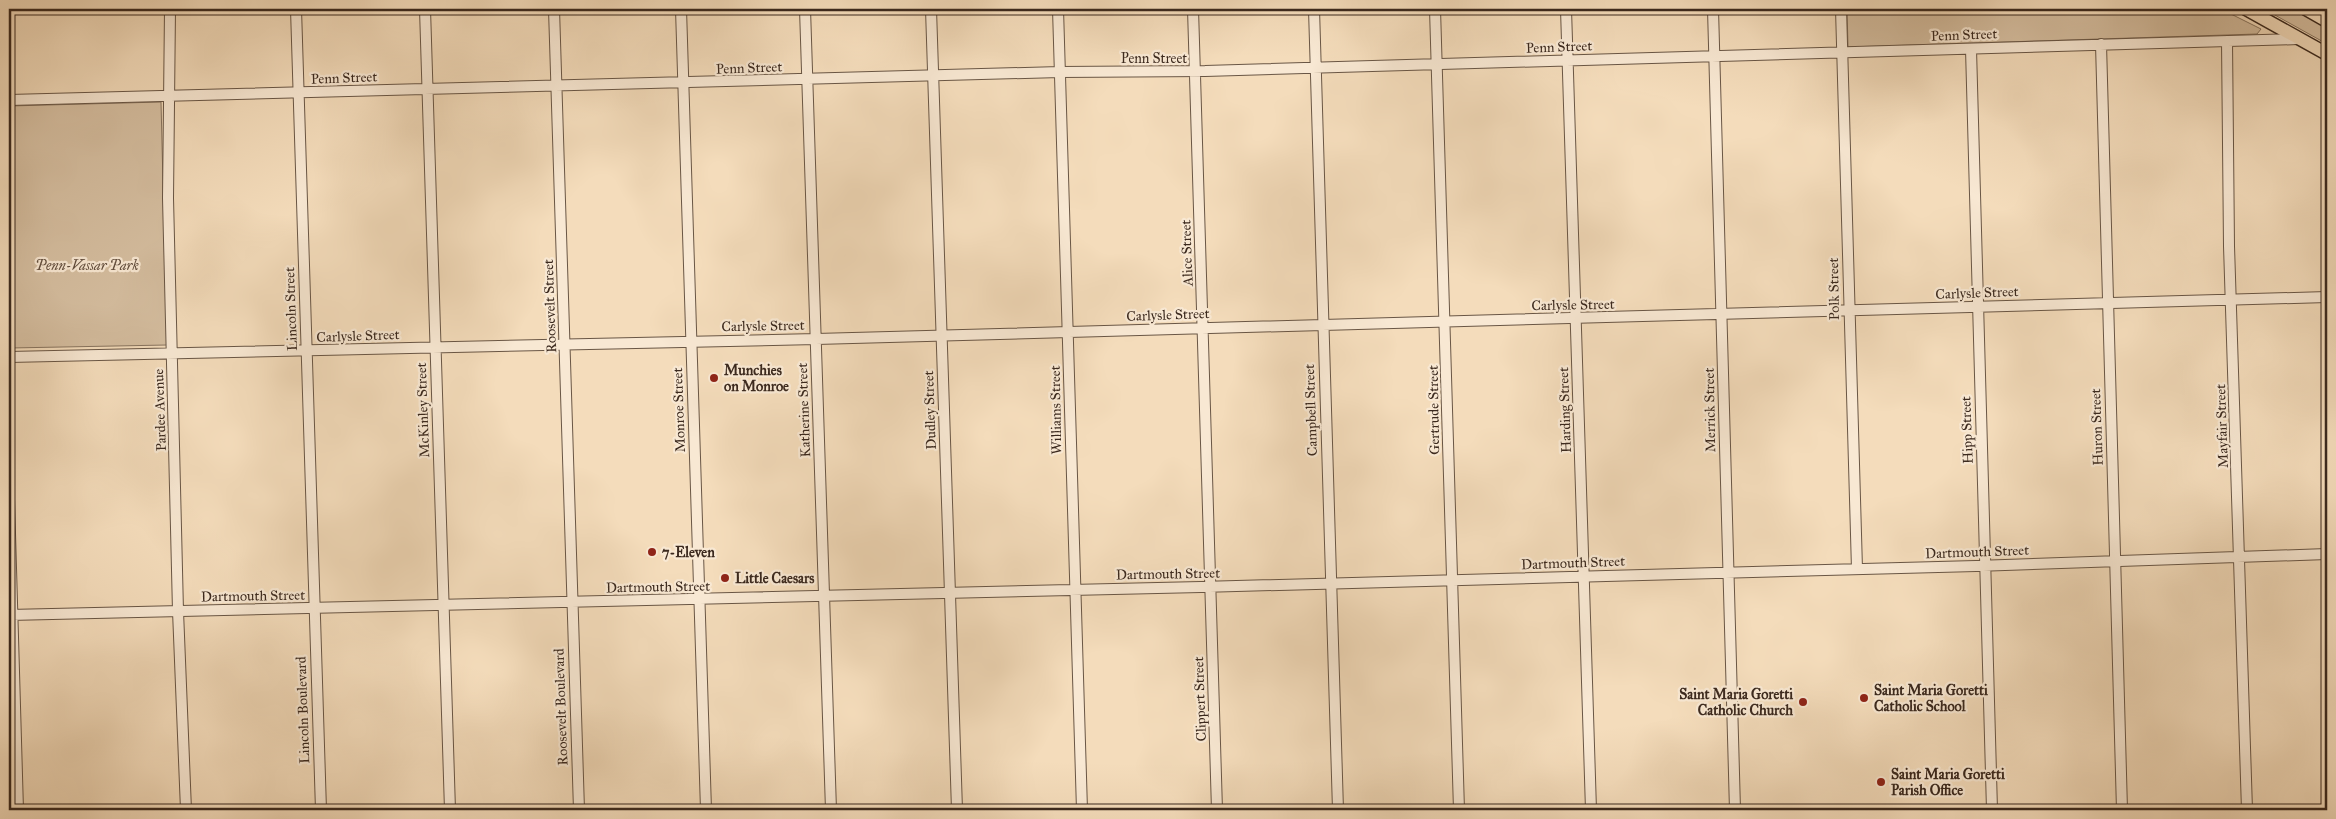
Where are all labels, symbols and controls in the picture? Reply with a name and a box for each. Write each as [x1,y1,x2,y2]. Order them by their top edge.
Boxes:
street label: Penn Street [1930,25,1998,45]
street label: Penn Street [1525,37,1593,57]
street label: Penn Street [1121,50,1187,67]
street label: Penn Street [715,58,783,78]
street label: Penn Street [310,68,378,88]
street label: Alice Street [1177,219,1197,288]
park label: Penn-Vassar Park [35,257,139,274]
street label: Polk Street [1825,257,1843,321]
street label: Roosevelt Street [540,259,560,353]
street label: Lincoln Street [281,267,301,351]
street label: Carlysle Street [1935,283,2019,303]
street label: Carlysle Street [1531,296,1615,314]
street label: Carlysle Street [1126,305,1210,325]
street label: Carlysle Street [721,317,805,335]
street label: Carlysle Street [316,326,400,346]
street label: McKinley Street [413,362,433,458]
place label: Munchies on Monroe [724,362,789,395]
street label: Katherine Street [794,362,814,458]
street label: Campbell Street [1301,364,1321,456]
street label: Williams Street [1047,365,1065,455]
street label: Gertrude Street [1425,365,1443,455]
street label: Monroe Street [669,367,689,453]
street label: Harding Street [1555,367,1575,453]
street label: Pardee Avenue [150,368,170,452]
street label: Merrick Street [1701,368,1719,452]
street label: Dudley Street [920,370,940,450]
marker: Munchies on Monroe [708,372,720,384]
street label: Mayfair Street [2212,384,2232,468]
street label: Huron Street [2087,388,2107,466]
street label: Hipp Street [1957,396,1977,464]
street label: Dartmouth Street [1925,542,2029,562]
place label: 7-Eleven [662,544,715,561]
marker: 7-Eleven [646,546,658,558]
street label: Dartmouth Street [1521,553,1625,573]
street label: Dartmouth Street [1116,565,1220,583]
place label: Little Caesars [735,570,814,587]
marker: Little Caesars [719,572,731,584]
street label: Dartmouth Street [606,578,710,596]
street label: Dartmouth Street [201,587,305,605]
street label: Roosevelt Boulevard [550,648,572,766]
street label: Lincoln Boulevard [293,656,313,764]
street label: Clippert Street [1190,656,1210,742]
place label: Saint Maria Goretti Catholic School [1874,682,1988,715]
place label: Saint Maria Goretti Catholic Church [1679,686,1793,719]
marker: Saint Maria Goretti Catholic School [1858,692,1870,704]
marker: Saint Maria Goretti Catholic Church [1797,696,1809,708]
place label: Saint Maria Goretti Parish Office [1891,766,2005,799]
marker: Saint Maria Goretti Parish Office [1875,776,1887,788]

